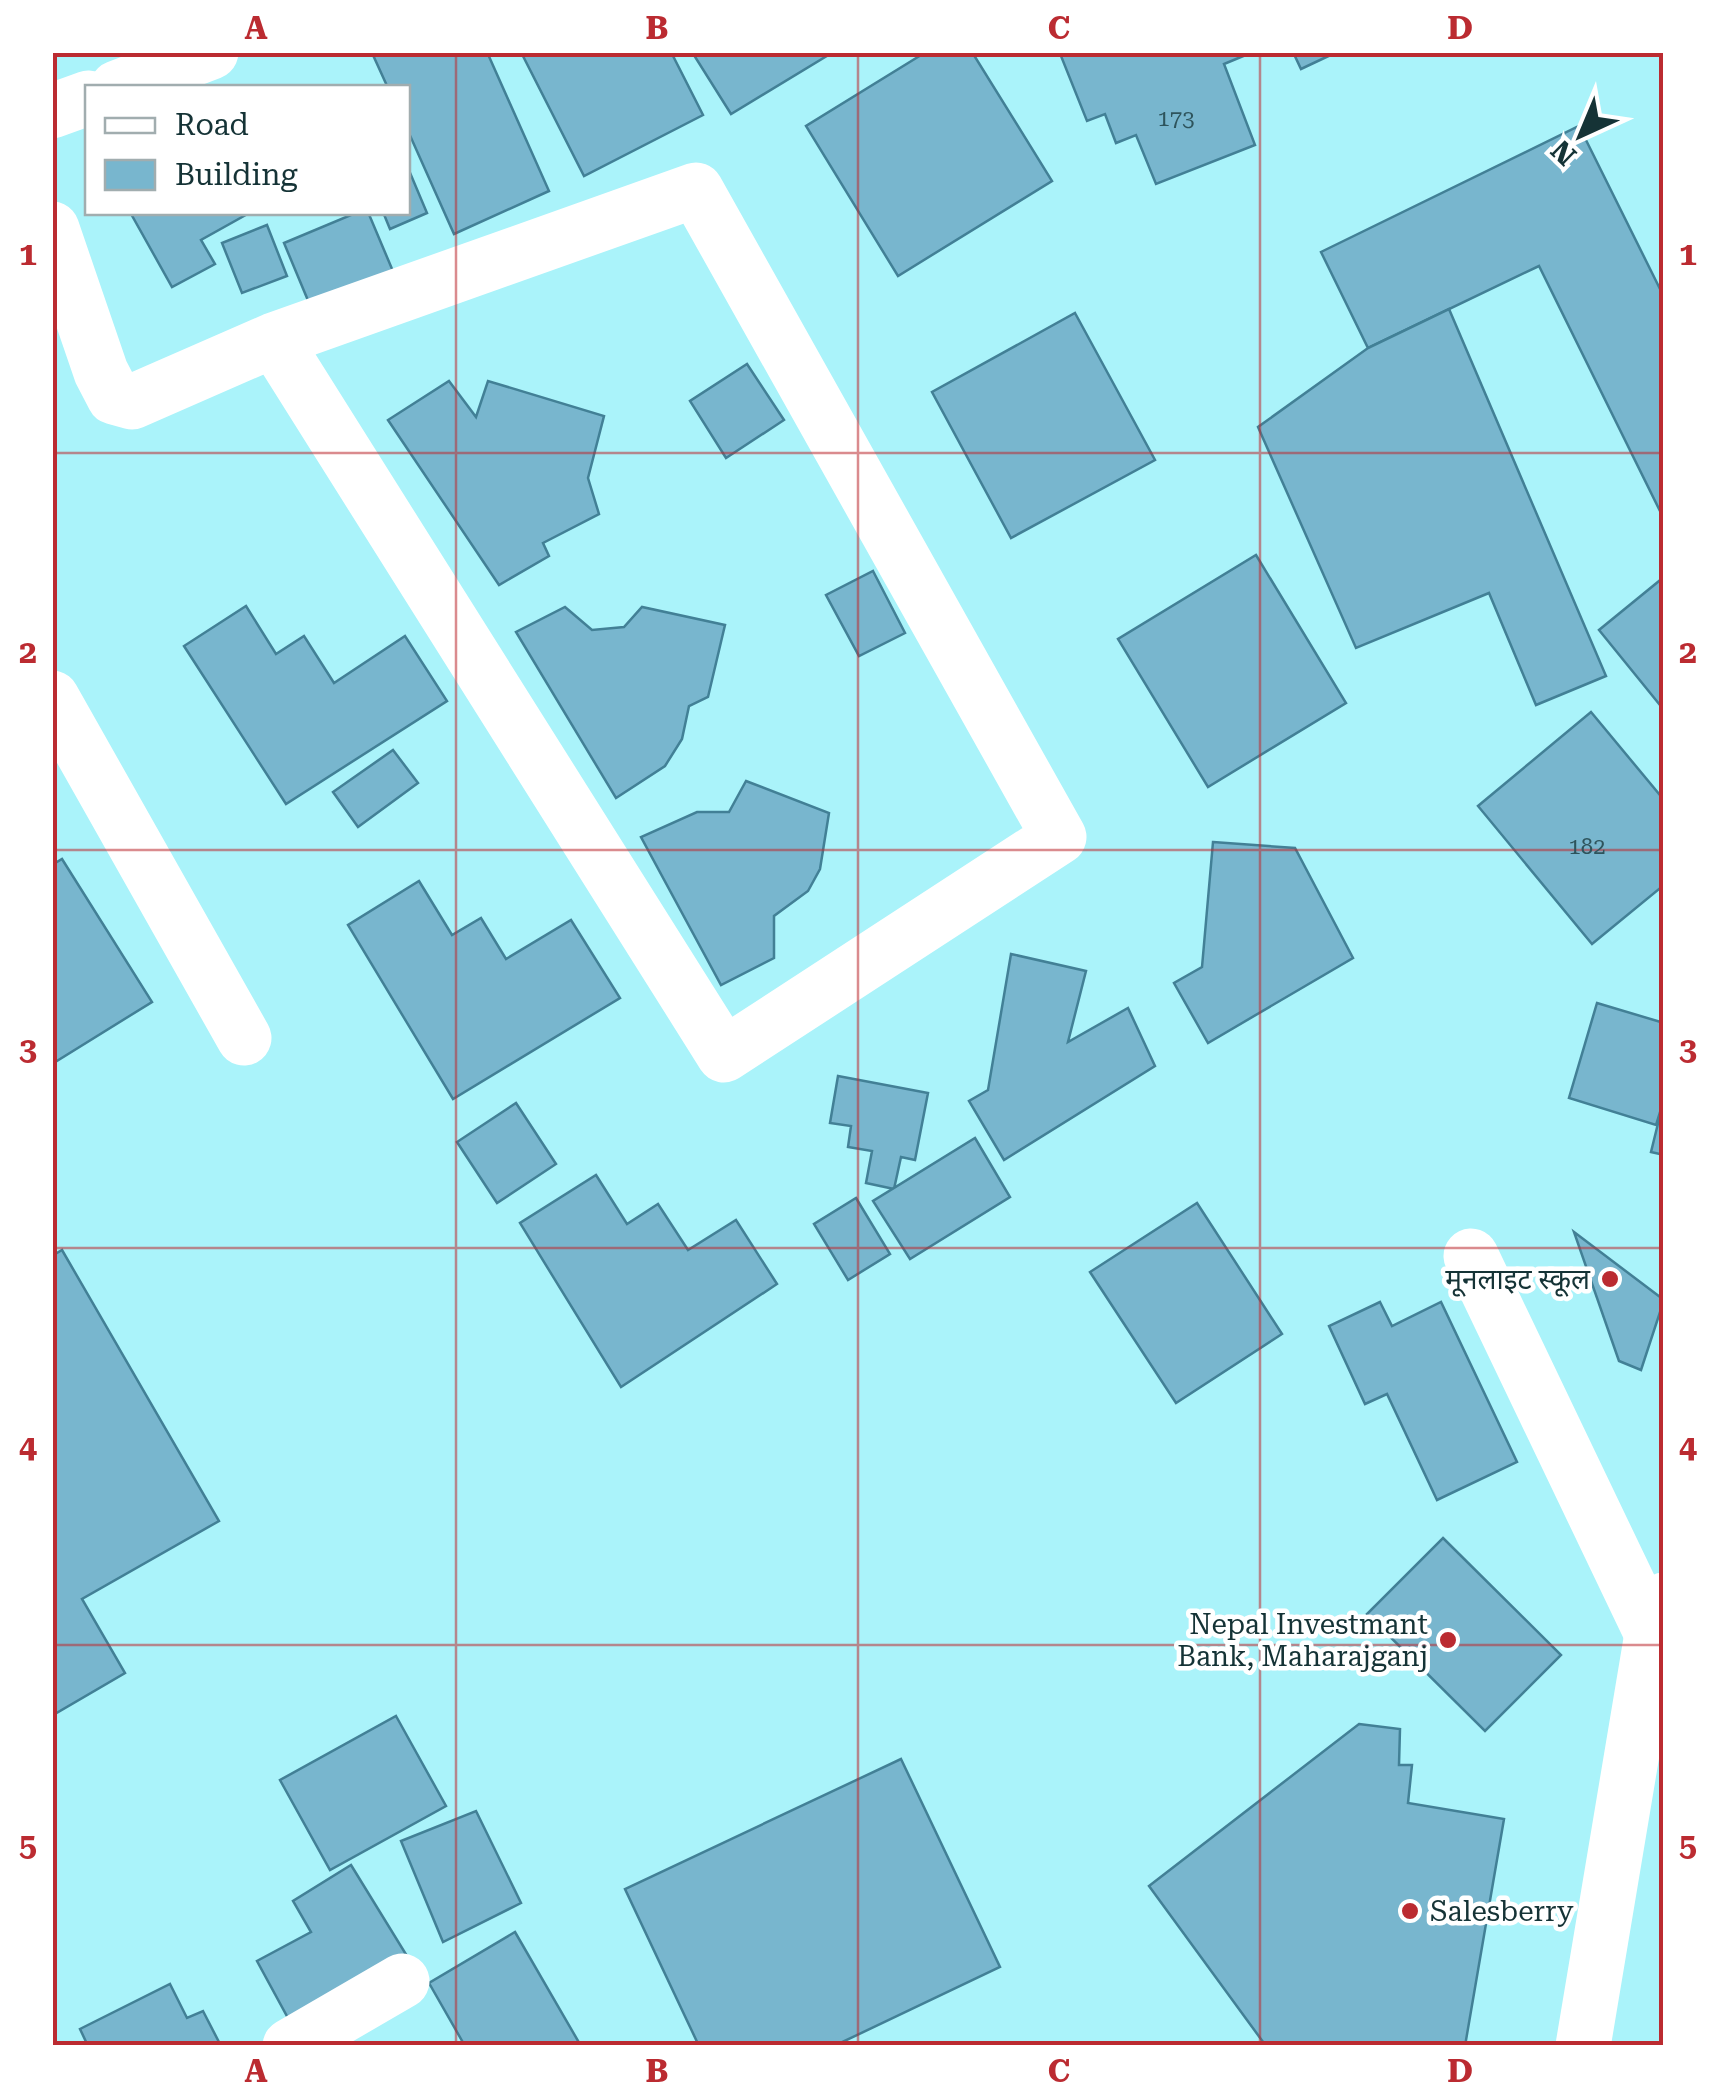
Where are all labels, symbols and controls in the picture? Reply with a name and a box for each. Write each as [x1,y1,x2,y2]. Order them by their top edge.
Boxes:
text: A [244,9,268,47]
text: B [645,9,669,47]
text: C [1048,9,1070,47]
text: D [1447,9,1473,47]
legend [85,85,410,215]
north arrow [1531,85,1631,185]
house number: 173 [1158,106,1194,131]
text: Road [175,107,249,142]
text: N [1545,133,1583,172]
text: Building [175,157,298,192]
text: 1 [19,235,37,273]
text: 1 [1679,235,1697,273]
text: 2 [19,633,37,671]
text: 2 [1679,633,1697,671]
house number: 182 [1569,834,1605,859]
text: 3 [19,1030,37,1068]
text: 3 [1679,1030,1697,1068]
place label: मूनलाइट स्कूल [1445,1263,1591,1297]
marker: मूनलाइट स्कूल [1599,1268,1621,1290]
text: 4 [19,1428,37,1466]
text: 4 [1679,1428,1697,1466]
place label: Nepal Investmant Bank, Maharajganj [1177,1608,1428,1673]
marker: Nepal Investmant Bank, Maharajganj [1437,1629,1459,1651]
text: 5 [19,1826,37,1864]
text: 5 [1679,1826,1697,1864]
place label: Salesberry [1430,1895,1574,1928]
marker: Salesberry [1399,1900,1421,1922]
text: A [244,2052,268,2090]
text: B [645,2052,669,2090]
text: C [1048,2052,1070,2090]
text: D [1447,2052,1473,2090]

